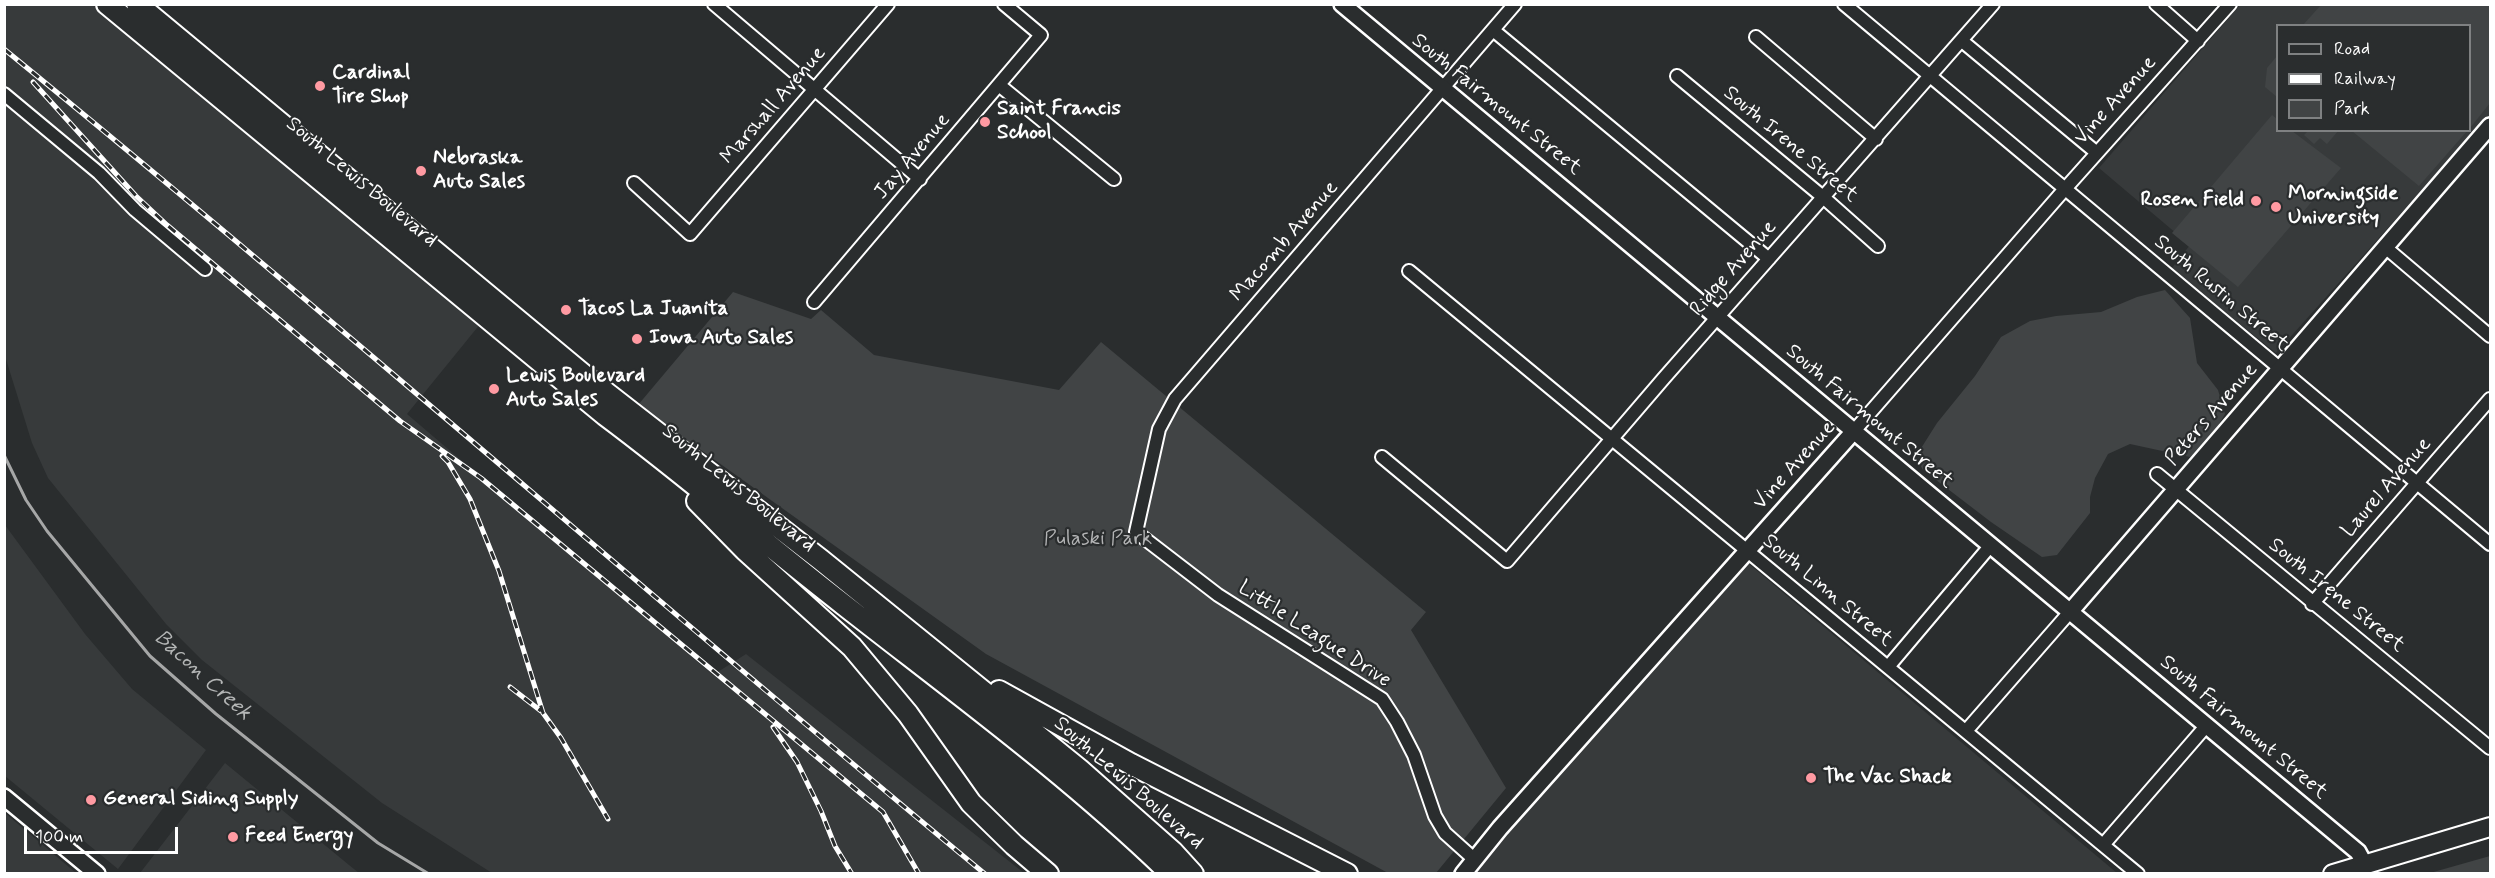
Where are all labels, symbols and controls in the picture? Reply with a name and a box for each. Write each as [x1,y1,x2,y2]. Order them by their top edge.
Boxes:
legend [2276,24,2471,132]
street label: South Fairmount Street [1406,29,1586,181]
text: Road [2334,37,2370,61]
street label: Marshall Avenue [716,42,832,170]
street label: Vine Avenue [2069,51,2163,151]
place label: Cardinal Tire Shop [332,61,410,111]
text: Railway [2334,67,2396,91]
marker: Cardinal Tire Shop [313,79,327,93]
street label: South Irene Street [1717,81,1863,209]
place label: Saint Francis School [997,97,1121,147]
text: Park [2334,97,2370,121]
street label: Jay Avenue [870,109,956,205]
street label: South Lewis Boulevard [280,112,442,254]
marker: Saint Francis School [978,115,992,129]
place label: Nebraska Auto Sales [433,146,525,196]
marker: Nebraska Auto Sales [414,164,428,178]
street label: Macomb Avenue [1226,176,1344,308]
place label: Morningside University [2288,182,2398,232]
place label: Rosen Field [2141,188,2244,214]
marker: Rosen Field [2249,194,2263,208]
marker: Morningside University [2269,200,2283,214]
street label: Ridge Avenue [1685,216,1783,322]
street label: South Rustin Street [2148,230,2294,358]
place label: Tacos La Juanita [578,297,728,323]
marker: Tacos La Juanita [559,303,573,317]
place label: Iowa Auto Sales [649,326,793,352]
marker: Iowa Auto Sales [630,332,644,346]
street label: South Fairmount Street [1780,339,1958,495]
street label: Peters Avenue [2160,358,2264,472]
place label: Lewis Boulevard Auto Sales [506,364,645,414]
marker: Lewis Boulevard Auto Sales [487,382,501,396]
street label: Vine Avenue [1748,416,1842,516]
street label: South Lewis Boulevard [656,419,820,559]
street label: Laurel Avenue [2337,433,2437,543]
park label: Pulaski Park [1044,527,1152,553]
street label: South Linn Street [1757,529,1897,653]
street label: South Irene Street [2263,533,2409,659]
street label: Little League Drive [1233,576,1395,694]
water label: Bacon Creek [148,625,256,727]
street label: South Fairmount Street [2154,650,2332,806]
street label: South Lewis Boulevard [1048,712,1208,856]
place label: The Vac Shack [1823,765,1951,791]
marker: The Vac Shack [1804,771,1818,785]
place label: General Siding Supply [103,787,298,813]
marker: General Siding Supply [84,793,98,807]
scale bar [27,815,182,853]
place label: Feed Energy [245,824,353,850]
text: 100 m [35,825,83,849]
marker: Feed Energy [226,830,240,844]

